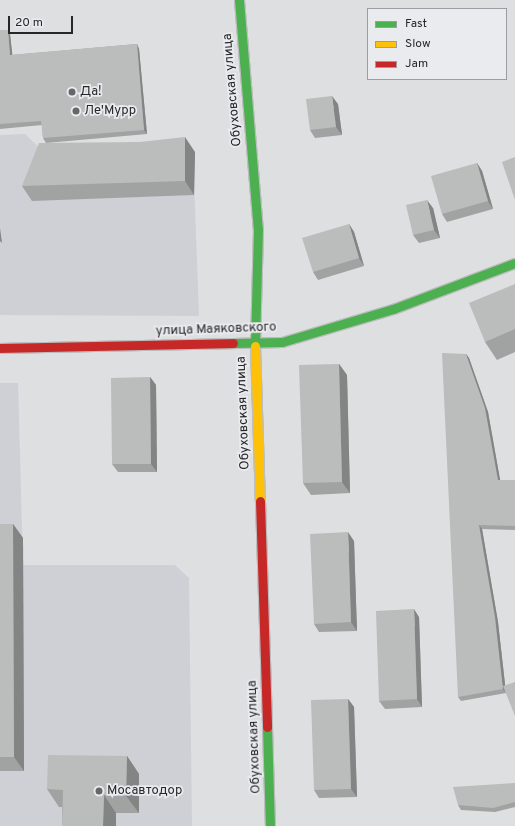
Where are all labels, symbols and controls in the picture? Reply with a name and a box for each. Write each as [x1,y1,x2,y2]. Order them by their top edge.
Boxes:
scale bar [10,8,75,34]
legend [367,8,507,80]
text: 20 m [15,15,43,31]
text: Fast [405,16,427,32]
street label: Обуховская улица [220,33,246,147]
text: Slow [405,36,431,52]
text: Jam [405,56,428,72]
place label: Да! [80,84,102,100]
marker: Да! [67,87,77,97]
place label: Ле'Мурр [84,103,136,119]
marker: Ле'Мурр [71,106,81,116]
street label: улица Маяковского [155,320,277,340]
street label: Обуховская улица [234,356,254,470]
street label: Обуховская улица [245,680,265,794]
place label: Мосавтодор [107,783,182,799]
marker: Мосавтодор [94,786,104,796]

